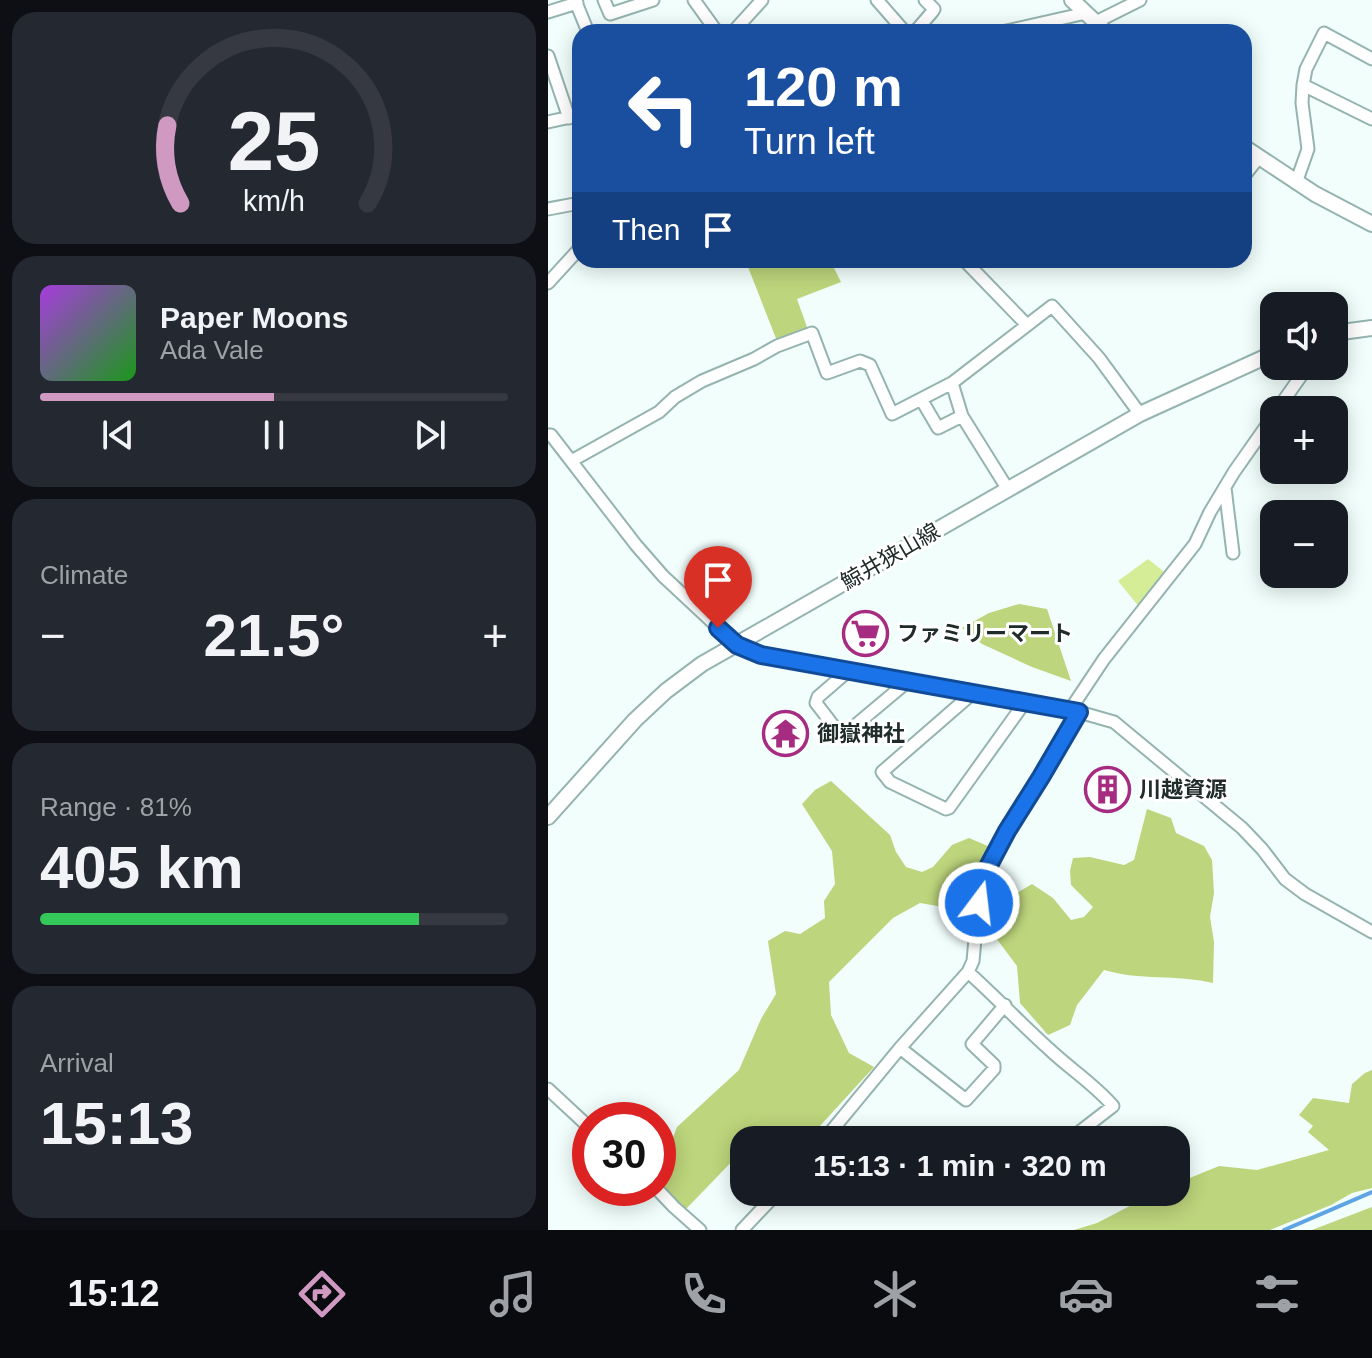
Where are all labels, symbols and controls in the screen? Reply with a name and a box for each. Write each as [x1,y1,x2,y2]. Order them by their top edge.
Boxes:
text: 120 m [744,55,903,118]
icon: left [612,56,716,160]
text: 25 [228,94,320,187]
text: Turn left [744,121,875,162]
text: km/h [243,185,305,217]
icon: arrive [696,208,740,252]
text: Then [612,213,680,246]
map controls [1260,292,1348,588]
button: sound [1260,292,1348,380]
text: Paper Moons [160,301,348,334]
text: Ada Vale [160,335,264,365]
button: + [1260,396,1348,484]
icon: previous [96,413,140,457]
icon: pause [252,413,296,457]
icon: next [408,413,452,457]
button: − [1260,500,1348,588]
street label: 鯨井狭山線 [836,518,944,595]
pin [684,546,752,628]
icon: arrive [696,558,740,602]
text: Climate [40,560,128,590]
text: 21.5° [204,602,344,669]
supermarket icon: ファミリーマート [842,609,890,657]
text: − [40,611,66,660]
text: + [482,611,508,660]
place label: ファミリーマート [897,621,1073,646]
temple icon: 御嶽神社 [762,709,810,757]
place label: 御嶽神社 [817,721,905,746]
building icon: 川越資源 [1084,765,1132,813]
place label: 川越資源 [1139,777,1227,802]
text: Range · 81% [40,792,192,822]
text: 405 km [40,834,244,901]
position arrow [937,861,1021,945]
text: Arrival [40,1048,114,1078]
text: 15:13 [40,1090,193,1157]
speed limit sign: 30 [572,1102,676,1206]
text: 15:13 · 1 min · 320 m [813,1149,1107,1182]
icon: directions [294,1266,350,1322]
icon: music [485,1266,541,1322]
icon: phone [676,1266,732,1322]
icon: climate [867,1266,923,1322]
icon: car [1058,1266,1114,1322]
icon: filters [1249,1266,1305,1322]
text: 15:12 [67,1273,160,1314]

